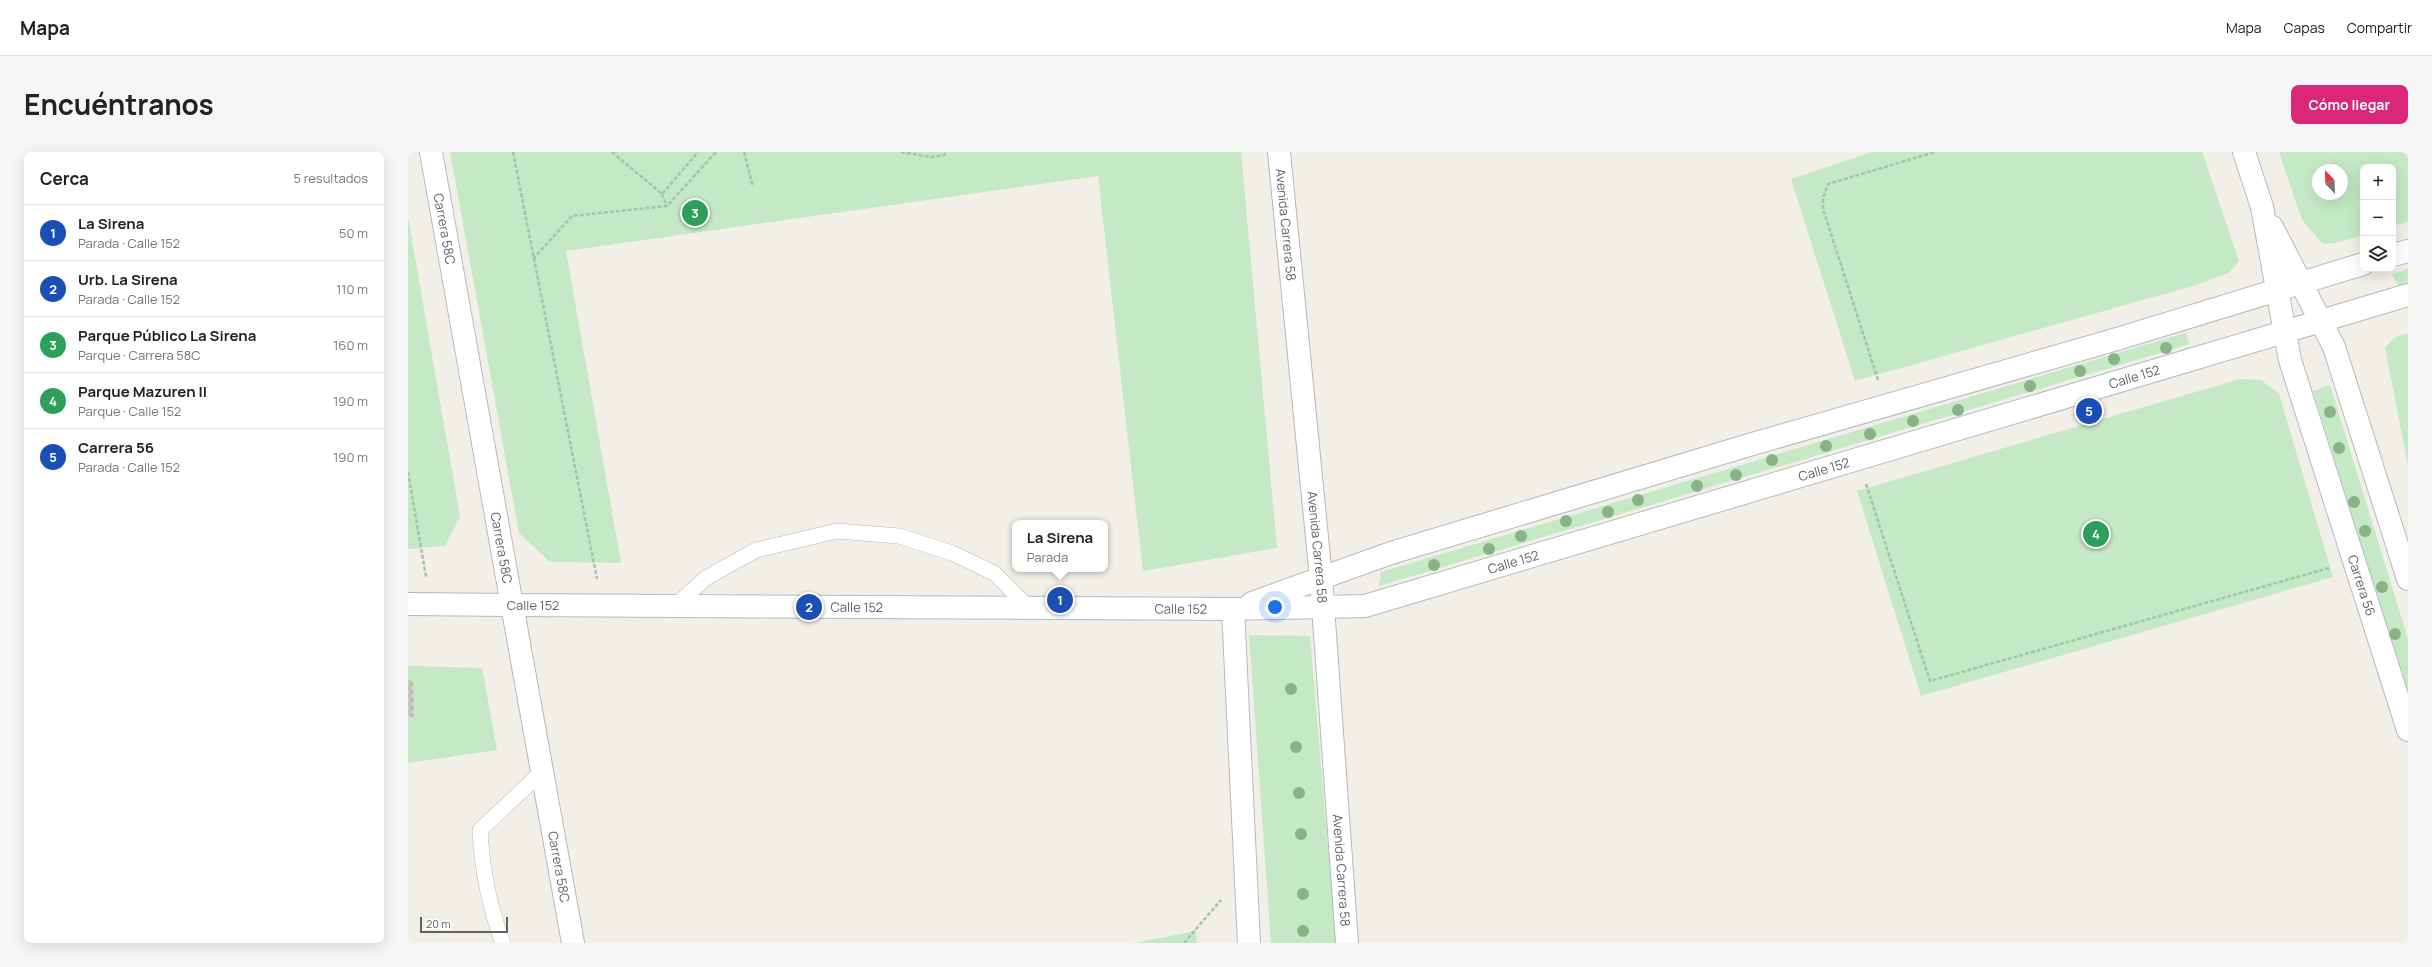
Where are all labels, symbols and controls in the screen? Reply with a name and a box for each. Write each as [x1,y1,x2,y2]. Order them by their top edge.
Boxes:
text: Mapa [20,15,70,41]
text: Mapa [2226,18,2262,37]
text: Capas [2284,18,2325,37]
text: Compartir [2347,18,2412,37]
text: Encuéntranos [24,85,214,123]
button: Cómo llegar [2291,85,2408,124]
north arrow [2312,164,2348,200]
map controls [2360,164,2396,272]
button: + [2360,164,2396,200]
text: Cerca [40,167,89,190]
street label: Avenida Carrera 58 [1272,168,1301,282]
text: 5 resultados [294,169,368,187]
street label: Carrera 58C [430,192,460,266]
pin: 3 [682,198,708,228]
button: − [2360,200,2396,236]
text: La Sirena [78,213,144,234]
text: 1 [50,224,56,242]
text: 50 m [339,224,368,242]
text: Parada · Calle 152 [78,234,180,252]
button: layers [2360,236,2396,272]
text: Urb. La Sirena [78,269,178,290]
text: 2 [49,280,57,298]
text: 110 m [336,280,368,298]
text: Parada · Calle 152 [78,290,180,308]
text: Parque Público La Sirena [78,325,256,346]
text: 3 [49,336,57,354]
text: 160 m [333,336,368,354]
text: Parque · Carrera 58C [78,346,201,364]
street label: Calle 152 [2107,360,2162,393]
text: Parque Mazuren II [78,381,207,402]
text: 4 [49,392,57,410]
text: 190 m [333,392,368,410]
pin: 5 [2076,396,2102,426]
text: Parque · Calle 152 [78,402,181,420]
text: Carrera 56 [78,437,154,458]
text: 5 [49,448,57,466]
text: 190 m [333,448,368,466]
street label: Calle 152 [1796,453,1852,485]
text: Parada · Calle 152 [78,458,180,476]
street label: Avenida Carrera 58 [1303,490,1332,604]
street label: Carrera 58C [487,511,517,585]
pin: 4 [2083,519,2109,549]
popup [1012,520,1108,572]
text: La Sirena [1027,527,1093,548]
street label: Calle 152 [1486,546,1541,578]
text: Parada [1027,548,1068,566]
street label: Carrera 56 [2344,553,2380,618]
pin: 1 [1047,585,1073,615]
pin: 2 [796,592,822,622]
street label: Calle 152 [507,596,559,614]
your location [1265,597,1285,617]
street label: Calle 152 [831,598,883,616]
street label: Calle 152 [1155,600,1207,618]
street label: Avenida Carrera 58 [1329,813,1355,927]
street label: Carrera 58C [544,830,574,904]
scale bar [420,915,508,934]
text: 20 m [426,916,451,931]

